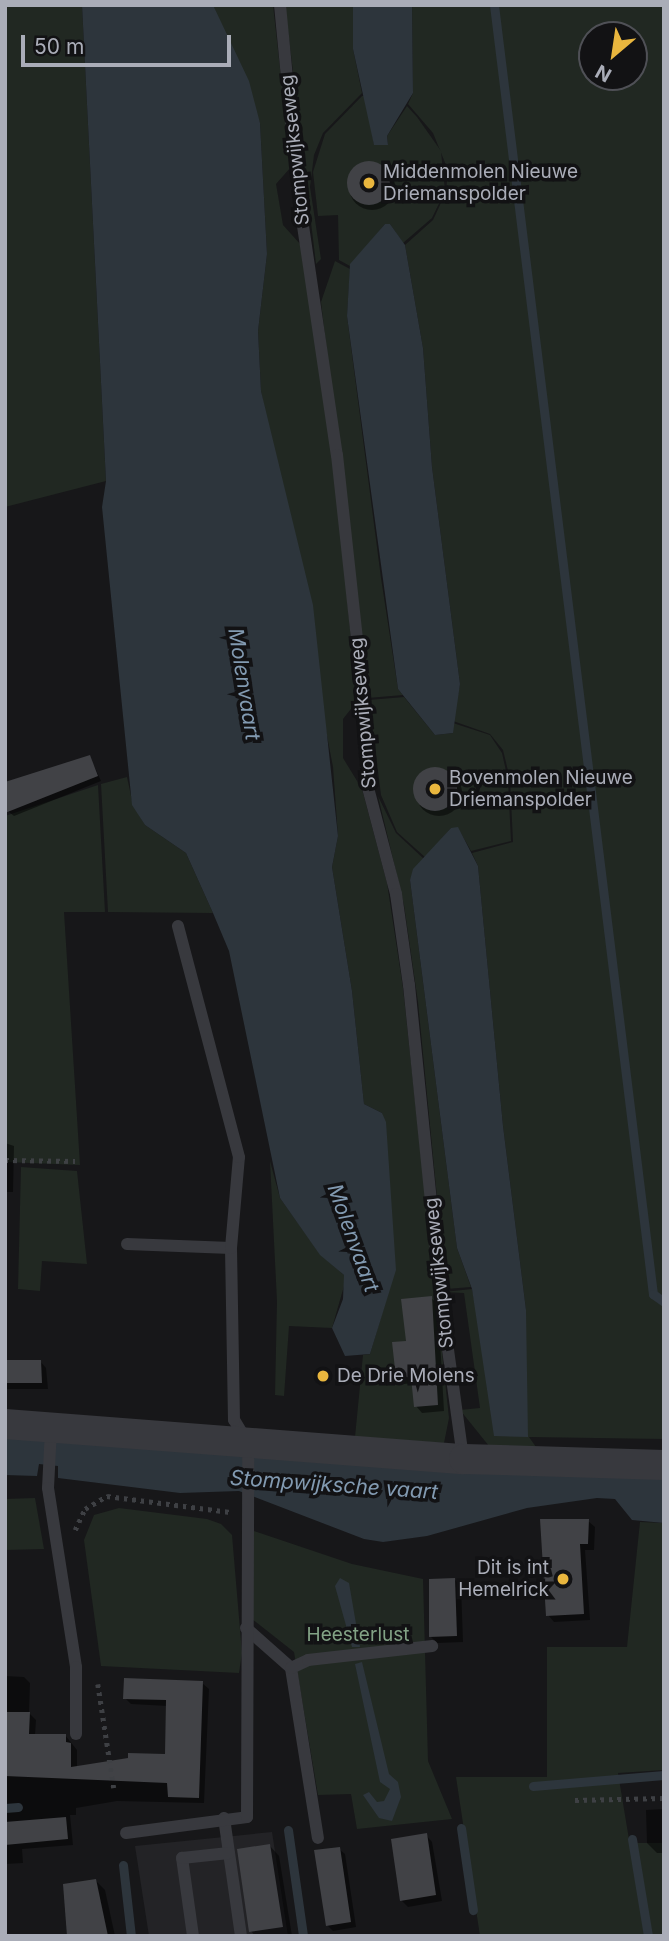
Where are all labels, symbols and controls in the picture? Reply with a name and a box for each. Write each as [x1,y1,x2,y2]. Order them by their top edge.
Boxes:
scale bar [24,21,234,65]
north arrow [578,21,648,91]
text: 50 m [34,34,84,59]
text: N [592,59,615,87]
street label: Stompwijkseweg [276,74,314,226]
place label: Middenmolen Nieuwe Driemanspolder [383,161,578,205]
marker: Middenmolen Nieuwe Driemanspolder [361,175,377,191]
water label: Molenvaart [223,626,265,742]
street label: Stompwijkseweg [345,637,381,789]
place label: Bovenmolen Nieuwe Driemanspolder [449,767,633,811]
marker: Bovenmolen Nieuwe Driemanspolder [427,781,443,797]
water label: Molenvaart [322,1181,384,1295]
street label: Stompwijkseweg [420,1197,458,1349]
place label: De Drie Molens [337,1365,475,1387]
marker: De Drie Molens [315,1368,331,1384]
water label: Stompwijksche vaart [229,1465,439,1505]
place label: Dit is int Hemelrick [458,1557,549,1601]
marker: Dit is int Hemelrick [555,1571,571,1587]
park label: Heesterlust [307,1624,409,1646]

